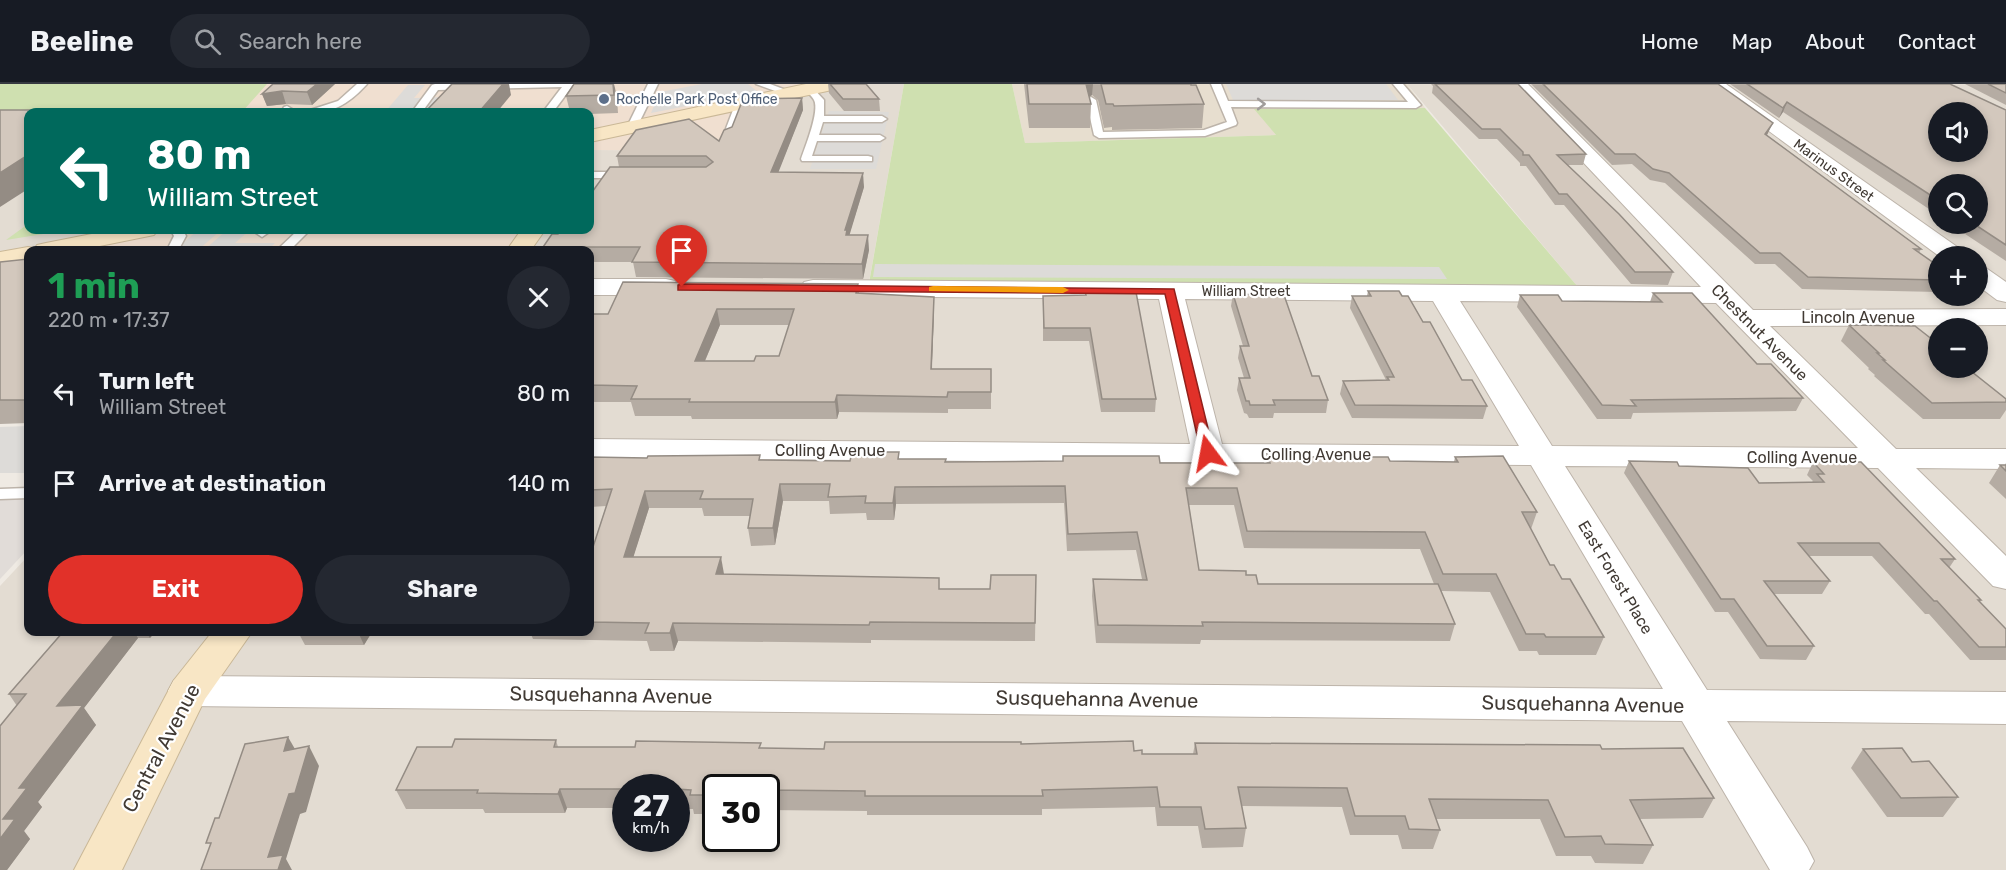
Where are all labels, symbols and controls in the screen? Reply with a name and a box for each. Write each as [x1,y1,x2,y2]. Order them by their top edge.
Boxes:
search box [170,14,590,68]
text: Beeline [30,25,134,58]
icon: search [191,25,224,58]
text: Search here [239,28,362,55]
text: Home [1641,29,1698,54]
text: Map [1731,29,1772,54]
text: About [1805,29,1865,54]
text: Contact [1898,29,1976,54]
place label: Rochelle Park Post Office [616,91,778,108]
marker: Rochelle Park Post Office [597,92,611,106]
one-way arrow [1257,98,1266,110]
map controls [1928,102,1988,378]
button: sound [1928,102,1988,162]
text: 80 m [147,130,251,180]
icon: left [48,132,126,210]
street label: Marinus Street [1790,135,1878,206]
button: search [1928,174,1988,234]
text: William Street [147,181,318,213]
pin [656,225,707,287]
icon: arrive [665,234,698,267]
button: + [1928,246,1988,306]
text: 1 min [48,264,140,307]
button: close [507,266,570,329]
street label: Chestnut Avenue [1707,280,1812,385]
street label: William Street [1202,283,1291,300]
text: 220 m · 17:37 [48,308,169,332]
street label: Lincoln Avenue [1801,308,1915,327]
button: − [1928,318,1988,378]
text: Turn left [99,368,194,395]
icon: left [48,377,81,410]
text: 80 m [517,380,570,407]
text: William Street [99,395,226,419]
position arrow [1176,421,1240,485]
street label: Colling Avenue [775,441,885,460]
street label: Colling Avenue [1261,445,1371,464]
street label: Colling Avenue [1747,448,1857,467]
icon: arrive [48,467,81,500]
text: Arrive at destination [99,470,326,497]
text: 140 m [508,470,570,497]
street label: East Forest Place [1574,517,1657,638]
button: Exit [48,555,303,624]
button: Share [315,555,570,624]
street label: Central Avenue [117,680,205,816]
street label: Susquehanna Avenue [509,681,713,709]
street label: Susquehanna Avenue [995,685,1199,713]
street label: Susquehanna Avenue [1481,690,1685,718]
speed limit sign: 30 [702,774,780,852]
text: 27 [633,788,669,824]
text: km/h [632,819,670,837]

